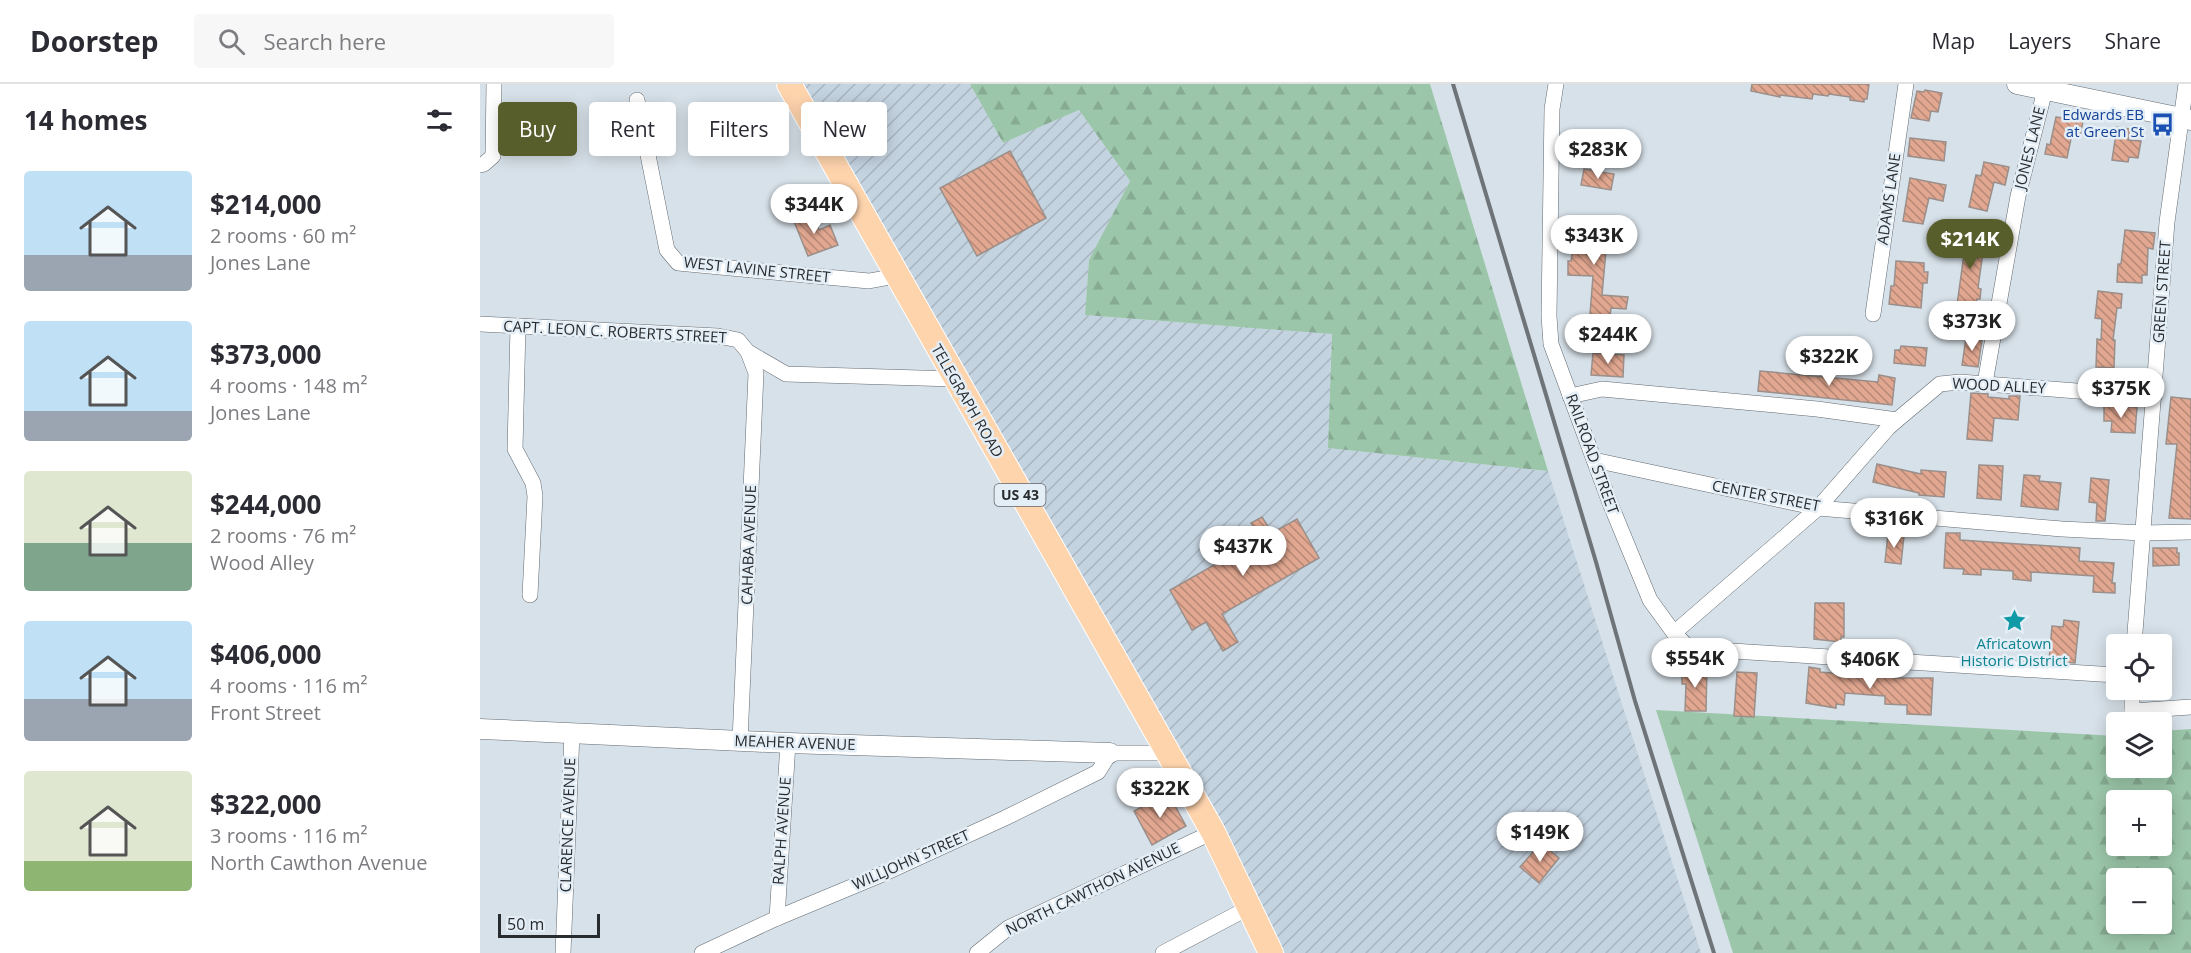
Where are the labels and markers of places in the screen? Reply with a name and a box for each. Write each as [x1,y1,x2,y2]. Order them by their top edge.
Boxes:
place label: Edwards EB at Green St [2062,104,2144,141]
bus stop icon: Edwards EB at Green St [2149,111,2175,137]
pin: $283K [1556,129,1640,180]
pin: $344K [772,184,856,235]
pin: $343K [1552,215,1636,266]
pin: $214K [1928,219,2012,270]
pin: $373K [1930,301,2014,352]
pin: $244K [1566,314,1650,365]
pin: $322K [1787,336,1871,387]
pin: $375K [2079,368,2163,419]
pin: $316K [1852,498,1936,549]
pin: $437K [1201,526,1285,577]
place icon: Africatown Historic District [2001,607,2027,633]
place label: Africatown Historic District [1961,633,2067,670]
pin: $554K [1653,638,1737,689]
pin: $406K [1828,639,1912,690]
pin: $322K [1118,768,1202,819]
pin: $149K [1498,812,1582,863]

